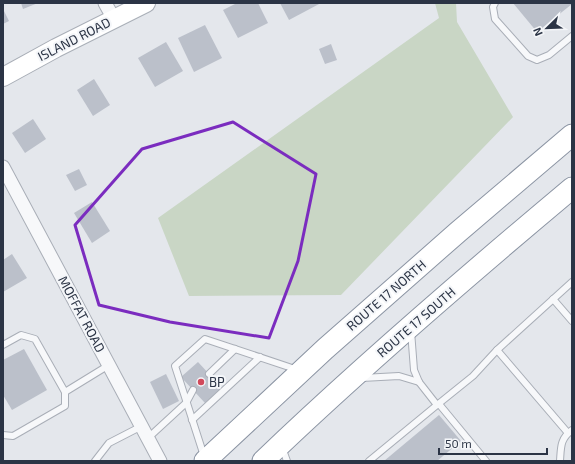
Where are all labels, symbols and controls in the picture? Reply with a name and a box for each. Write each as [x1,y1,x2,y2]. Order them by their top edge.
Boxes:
north arrow [527,8,567,48]
street label: ISLAND ROAD [35,14,113,64]
text: N [530,26,545,38]
street label: ROUTE 17 NORTH [343,256,429,334]
street label: MOFFAT ROAD [55,273,109,355]
street label: ROUTE 17 SOUTH [373,284,459,360]
place label: BP [209,374,225,390]
marker: BP [196,377,206,387]
scale bar [439,430,547,456]
text: 50 m [445,436,472,450]

